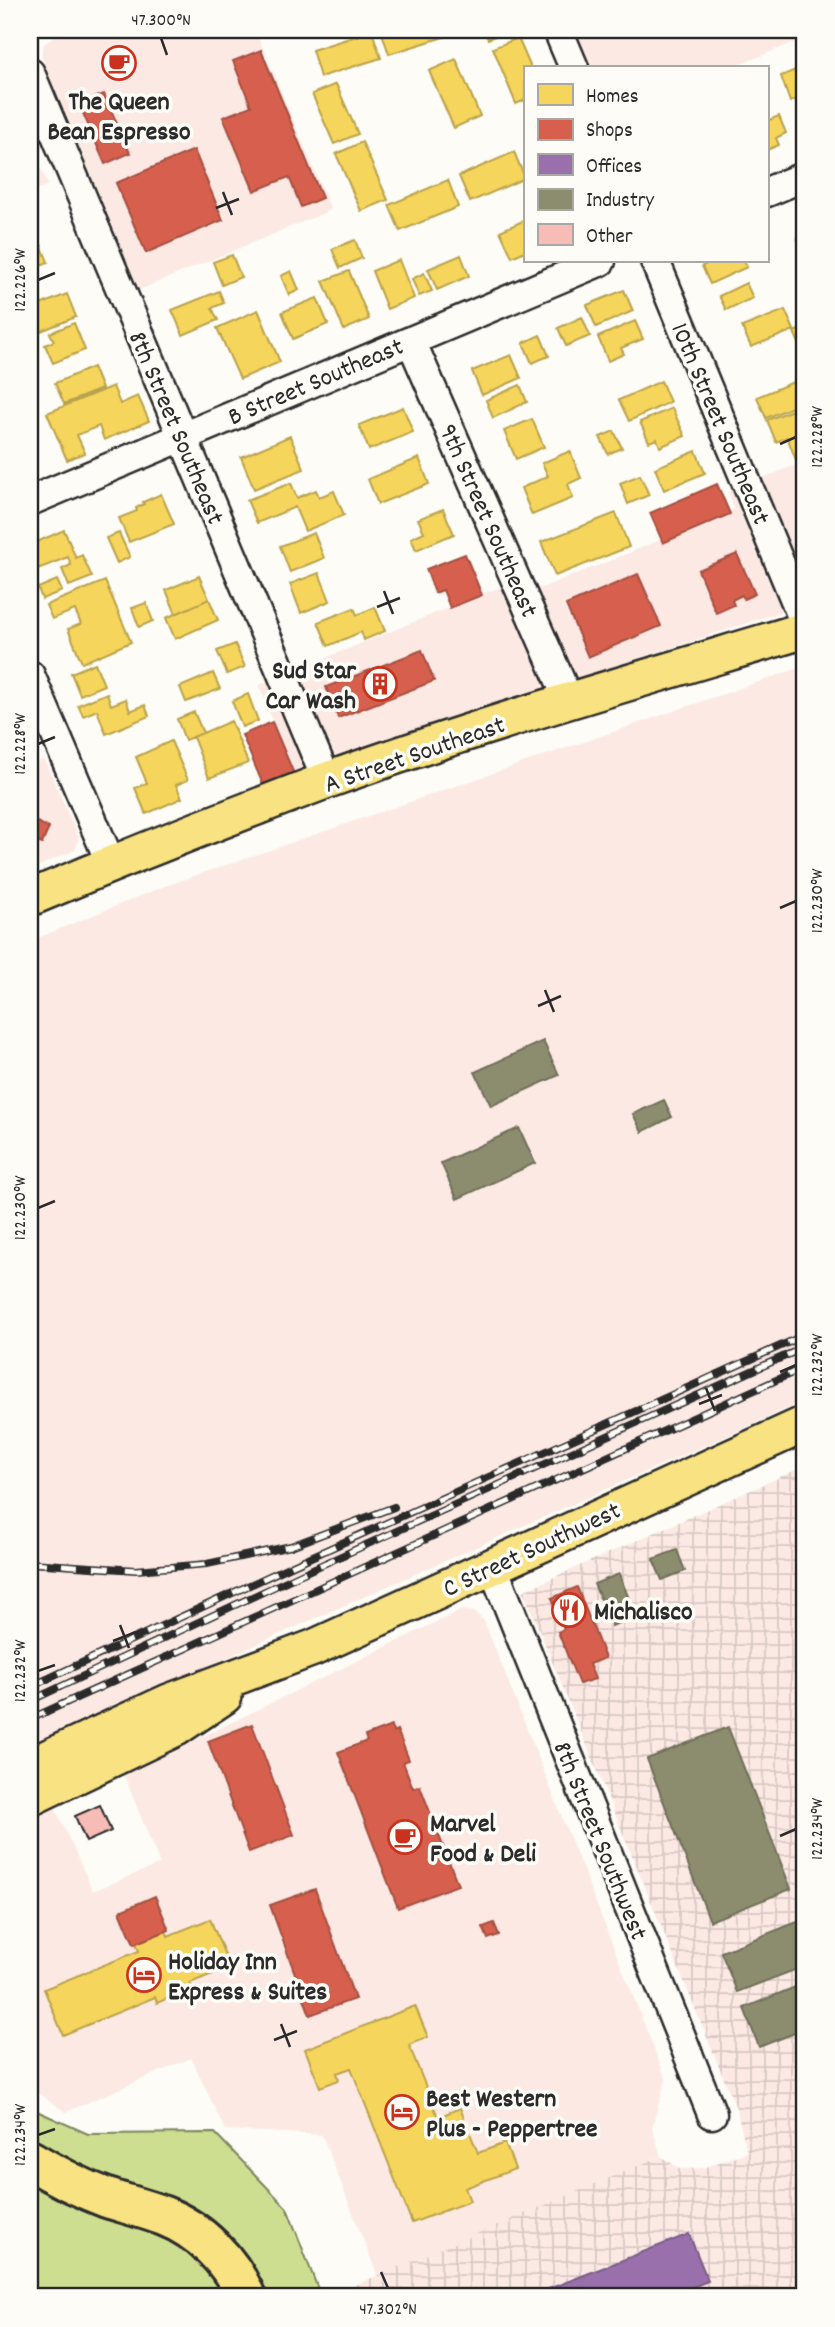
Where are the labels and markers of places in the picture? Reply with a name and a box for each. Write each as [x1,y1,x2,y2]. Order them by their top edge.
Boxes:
cafe icon: The Queen Bean Espresso [100,44,138,82]
place label: The Queen Bean Espresso [47,85,191,152]
place label: Sud Star Car Wash [265,654,356,721]
building icon: Sud Star Car Wash [361,665,399,703]
restaurant icon: Michalisco [550,1591,588,1629]
place label: Michalisco [594,1595,693,1632]
place label: Marvel Food & Deli [430,1807,536,1874]
cafe icon: Marvel Food & Deli [386,1818,424,1856]
place label: Holiday Inn Express & Suites [168,1945,327,2012]
hotel icon: Holiday Inn Express & Suites [125,1956,163,1994]
place label: Best Western Plus - Peppertree [426,2082,597,2149]
hotel icon: Best Western Plus - Peppertree [383,2093,421,2131]

